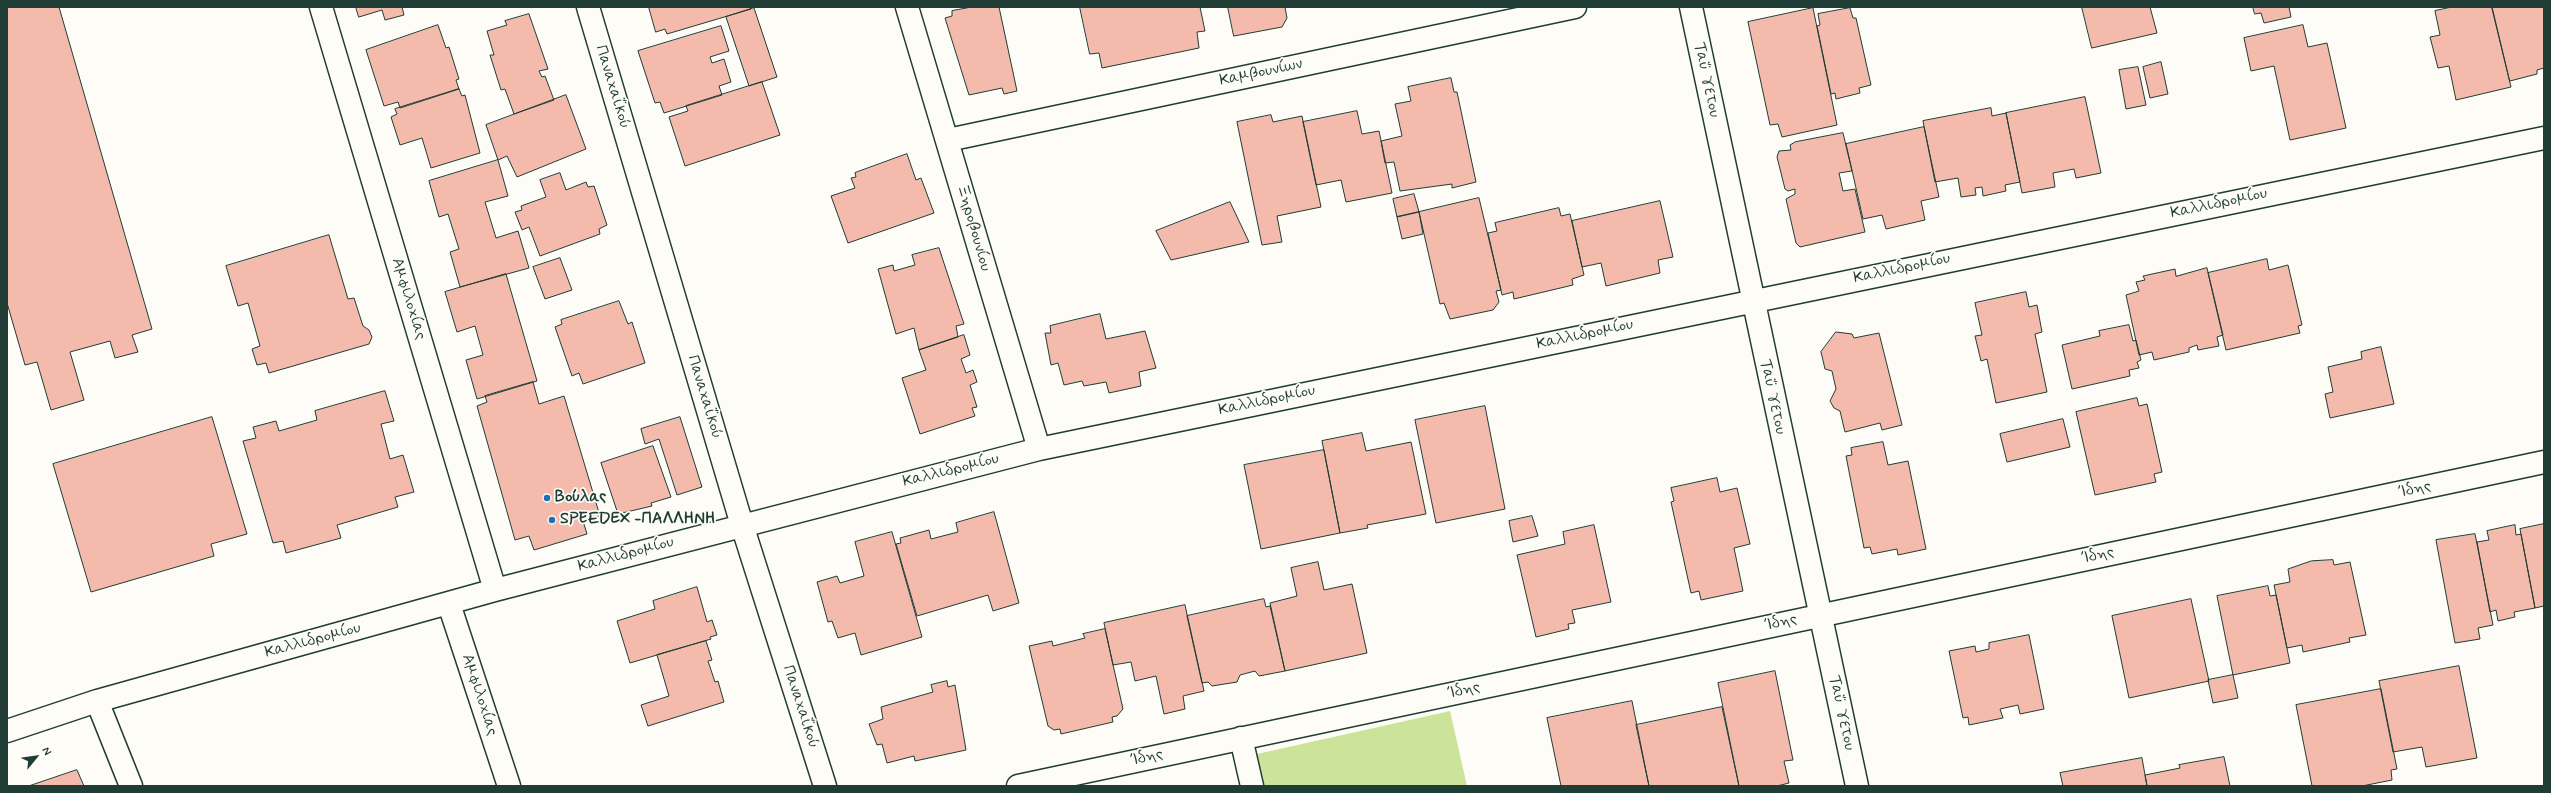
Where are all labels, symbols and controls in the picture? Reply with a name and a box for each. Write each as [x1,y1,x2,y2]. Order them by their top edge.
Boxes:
street label: Ταΰγετου [1689,41,1723,119]
street label: Παναχαΐκού [590,43,634,131]
street label: Καμβουνίων [1218,55,1304,91]
street label: Ξηροβουνίου [951,182,995,274]
street label: Καλλιδρομίου [2169,184,2269,224]
street label: Καλλιδρομίου [1852,249,1952,289]
street label: Αμφιλοχίας [386,256,430,342]
street label: Καλλιδρομίου [1535,315,1635,355]
street label: Παναχαΐκού [682,353,726,441]
street label: Ταΰγετου [1755,358,1789,436]
street label: Καλλιδρομίου [1217,381,1317,421]
street label: Καλλιδρομίου [901,450,1001,492]
street label: Ίδης [2397,477,2433,503]
place label: Βούλας [555,488,606,508]
marker: Βούλας [542,493,552,503]
place label: SPEEDEX -ΠΑΛΛΗΝΗ [560,510,715,530]
marker: SPEEDEX -ΠΑΛΛΗΝΗ [547,515,557,525]
street label: Καλλιδρομίου [576,533,676,577]
street label: Ίδης [2080,543,2116,569]
street label: Ίδης [1763,610,1799,636]
street label: Καλλιδρομίου [263,619,363,663]
street label: Αμφιλοχίας [457,652,501,738]
street label: Παναχαΐκού [778,663,822,751]
street label: Ταΰγετου [1824,674,1858,752]
street label: Ίδης [1446,678,1482,704]
north arrow [16,737,56,777]
text: N [39,745,54,758]
street label: Ίδης [1129,745,1165,771]

